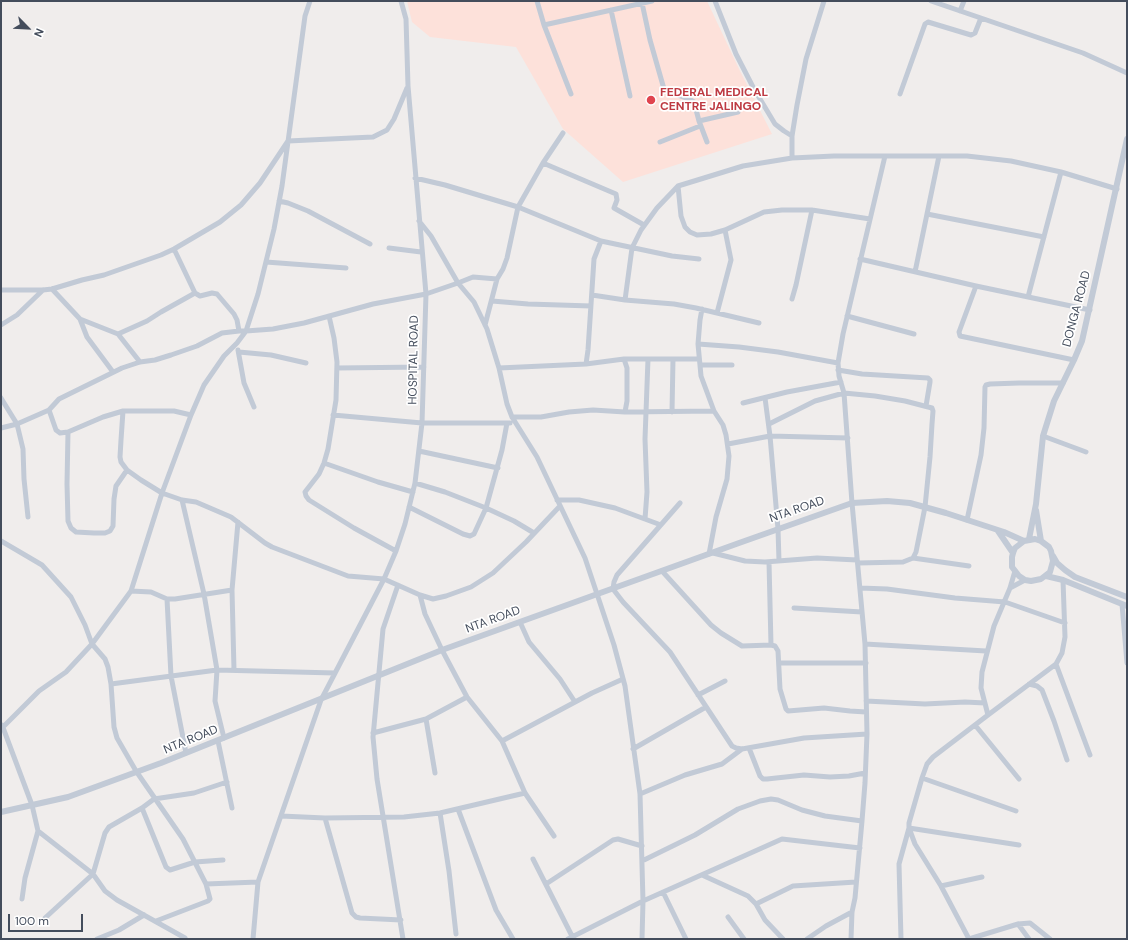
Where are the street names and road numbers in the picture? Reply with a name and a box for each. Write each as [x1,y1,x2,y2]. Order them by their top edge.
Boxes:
street label: DONGA ROAD [1060,269,1094,349]
street label: HOSPITAL ROAD [406,315,422,405]
street label: NTA ROAD [768,494,826,526]
street label: NTA ROAD [464,603,522,637]
street label: NTA ROAD [162,723,220,757]

